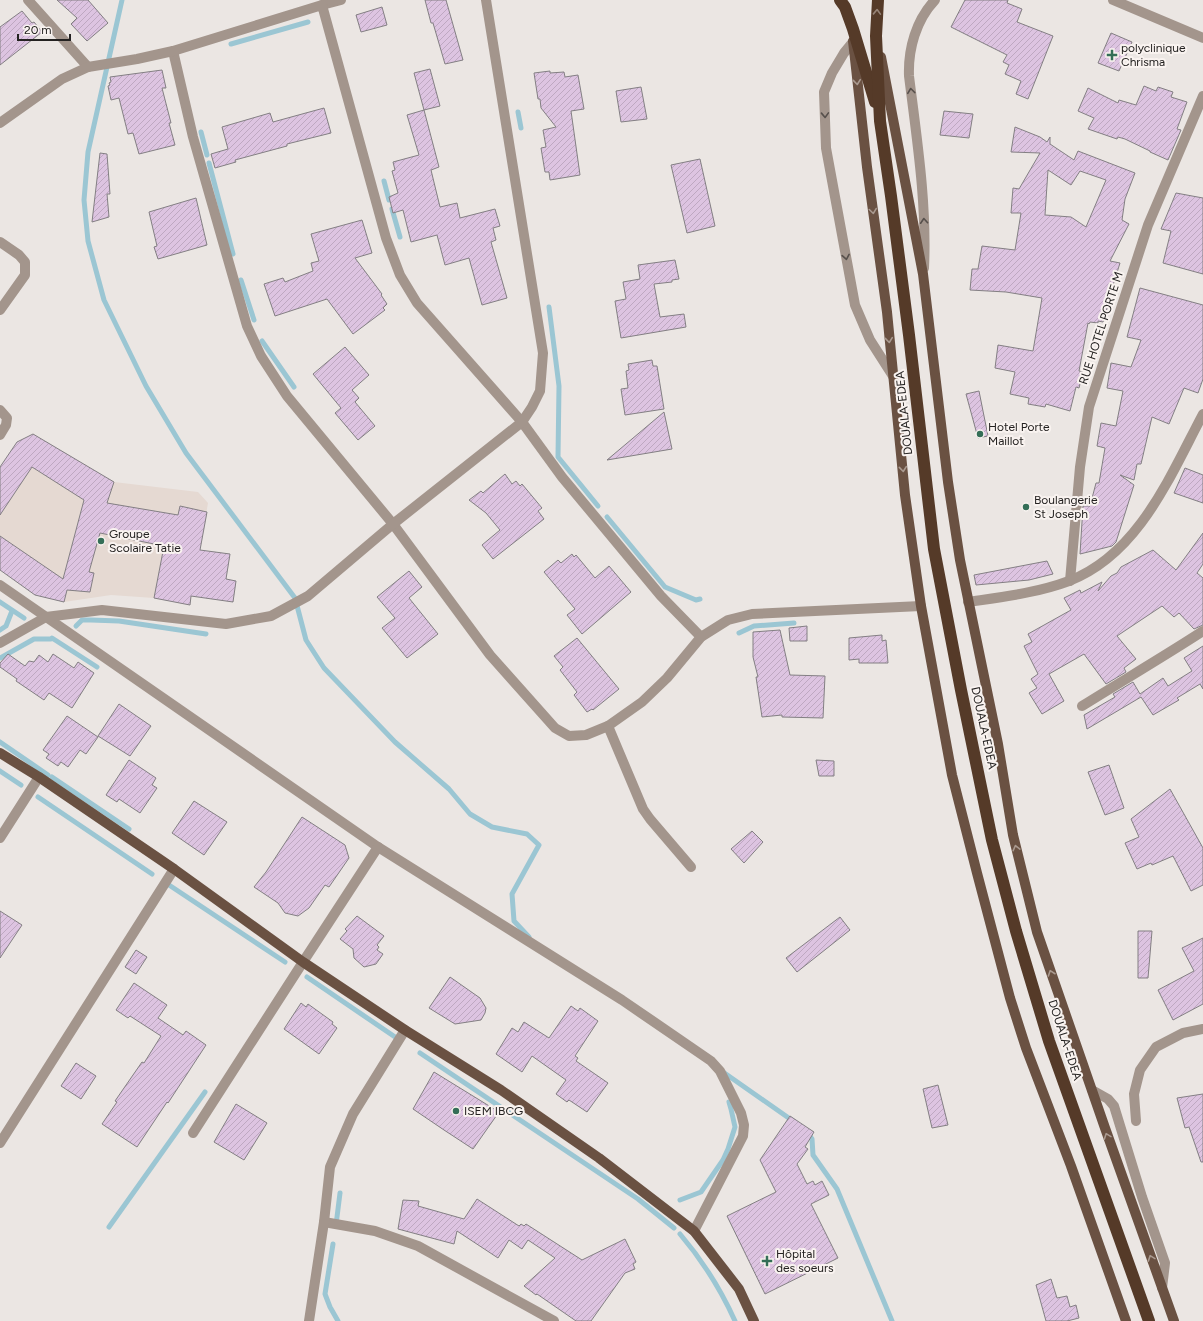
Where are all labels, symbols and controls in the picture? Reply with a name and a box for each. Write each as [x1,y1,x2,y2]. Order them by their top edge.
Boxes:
one-way arrow [873,9,882,15]
scale bar [18,16,70,42]
text: 20 m [24,23,52,37]
place label: polyclinique Chrisma [1121,41,1186,69]
marker: polyclinique Chrisma [1106,49,1118,61]
one-way arrow [852,79,861,85]
one-way arrow [907,88,916,94]
one-way arrow [821,112,829,118]
one-way arrow [868,208,877,214]
one-way arrow [920,218,929,224]
one-way arrow [841,254,850,260]
street label: RUE HOTEL PORTE M [1076,270,1126,386]
one-way arrow [885,337,894,343]
street label: DOUALA-EDEA [893,370,915,456]
place label: Hotel Porte Maillot [988,420,1050,448]
marker: Hotel Porte Maillot [975,429,985,439]
one-way arrow [898,466,907,472]
place label: Boulangerie St Joseph [1034,493,1098,521]
marker: Boulangerie St Joseph [1021,502,1031,512]
place label: Groupe Scolaire Tatie [109,527,181,555]
marker: Groupe Scolaire Tatie [96,536,106,546]
street label: DOUALA-EDEA [968,685,1000,771]
one-way arrow [1013,845,1021,851]
one-way arrow [1047,970,1056,977]
street label: DOUALA-EDEA [1045,998,1085,1082]
place label: ISEM IBCG [464,1104,523,1118]
marker: ISEM IBCG [451,1106,461,1116]
one-way arrow [1104,1132,1112,1139]
place label: Hôpital des soeurs [776,1247,834,1275]
one-way arrow [1148,1254,1156,1261]
marker: Hôpital des soeurs [761,1255,773,1267]

